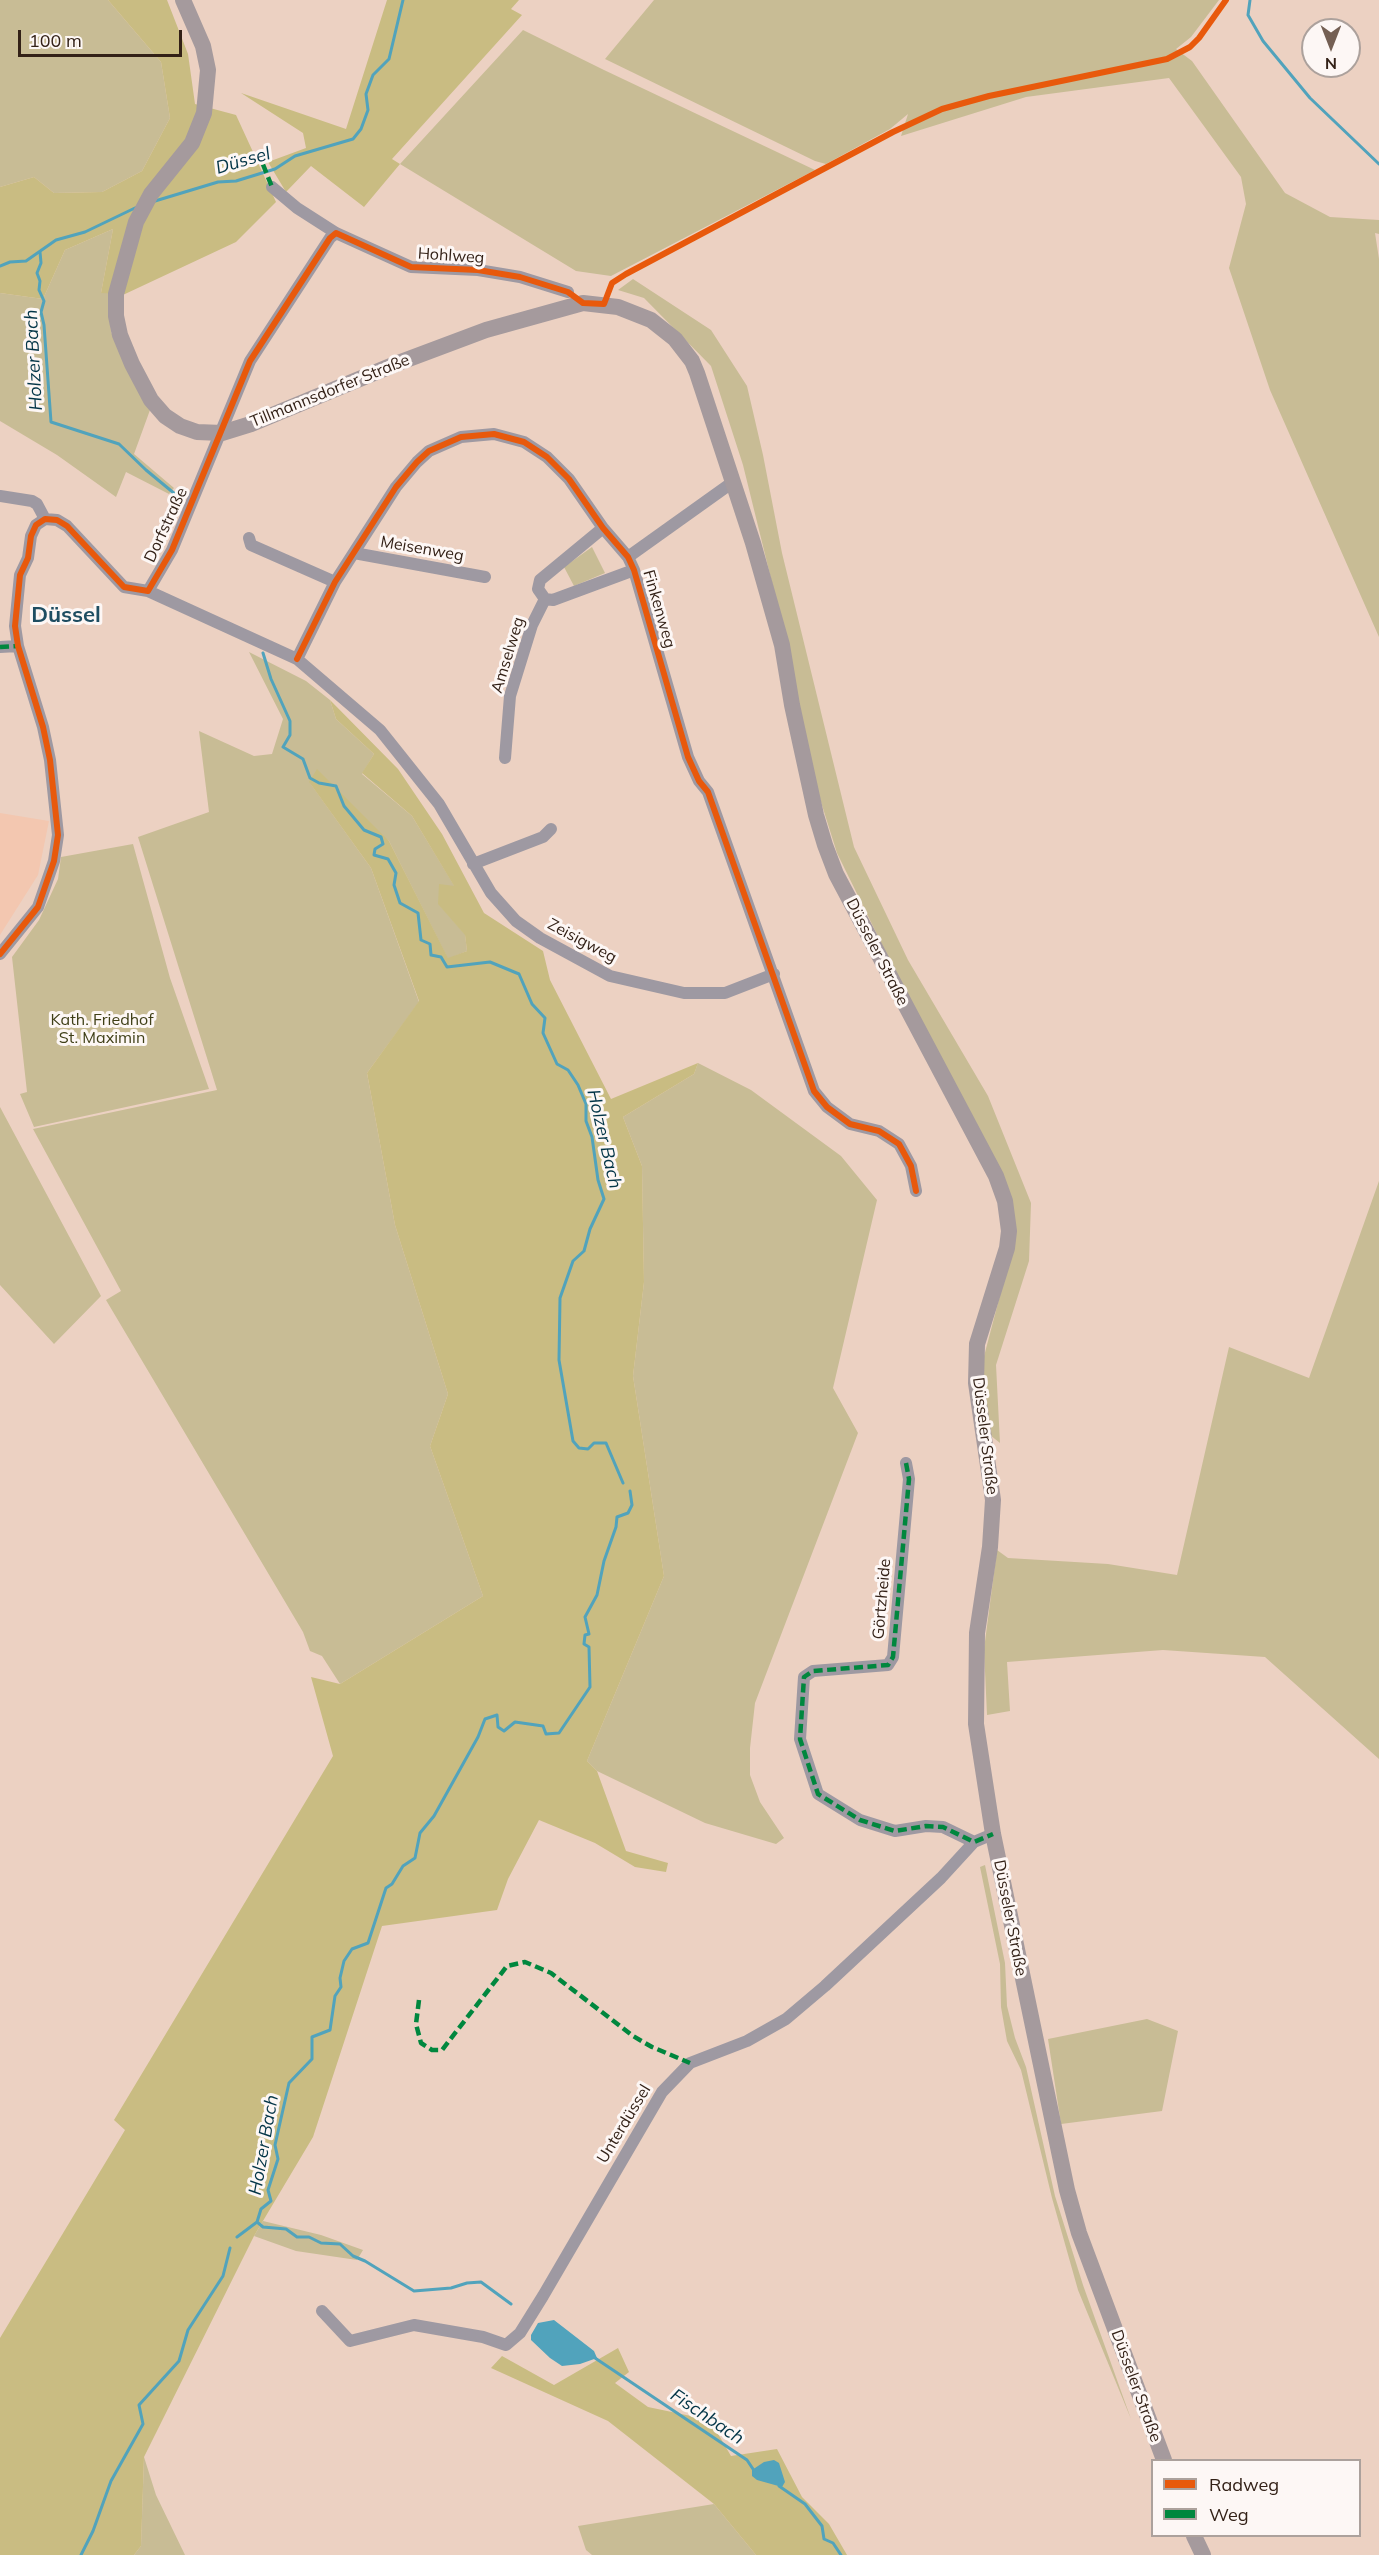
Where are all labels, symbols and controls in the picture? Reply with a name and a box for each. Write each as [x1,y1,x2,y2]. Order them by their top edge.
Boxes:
scale bar [21,18,184,56]
north arrow [1301,18,1361,78]
text: 100 m [29,29,82,52]
text: N [1325,54,1337,74]
water label: Düssel [213,143,273,179]
street label: Hohlweg [417,244,485,268]
water label: Holzer Bach [21,309,47,411]
street label: Tillmannsdorfer Straße [248,350,412,432]
street label: Dorfstraße [140,485,192,565]
street label: Meisenweg [379,532,465,566]
street label: Finkenweg [639,568,679,650]
district label: Düssel [31,602,101,628]
street label: Amselweg [487,615,529,695]
street label: Düsseler Straße [842,895,912,1009]
street label: Zeisigweg [544,915,620,967]
park label: Kath. Friedhof St. Maximin [50,1010,154,1048]
water label: Holzer Bach [582,1087,626,1191]
street label: Düsseler Straße [968,1376,1002,1496]
street label: Görtzheide [869,1558,895,1640]
street label: Düsseler Straße [989,1858,1031,1978]
street label: Unterdüssel [593,2081,655,2167]
water label: Holzer Bach [245,2093,283,2197]
street label: Düsseler Straße [1107,2327,1165,2445]
water label: Fischbach [666,2385,748,2449]
legend [1151,2459,1361,2537]
text: Radweg [1209,2473,1279,2496]
text: Weg [1209,2503,1249,2526]

